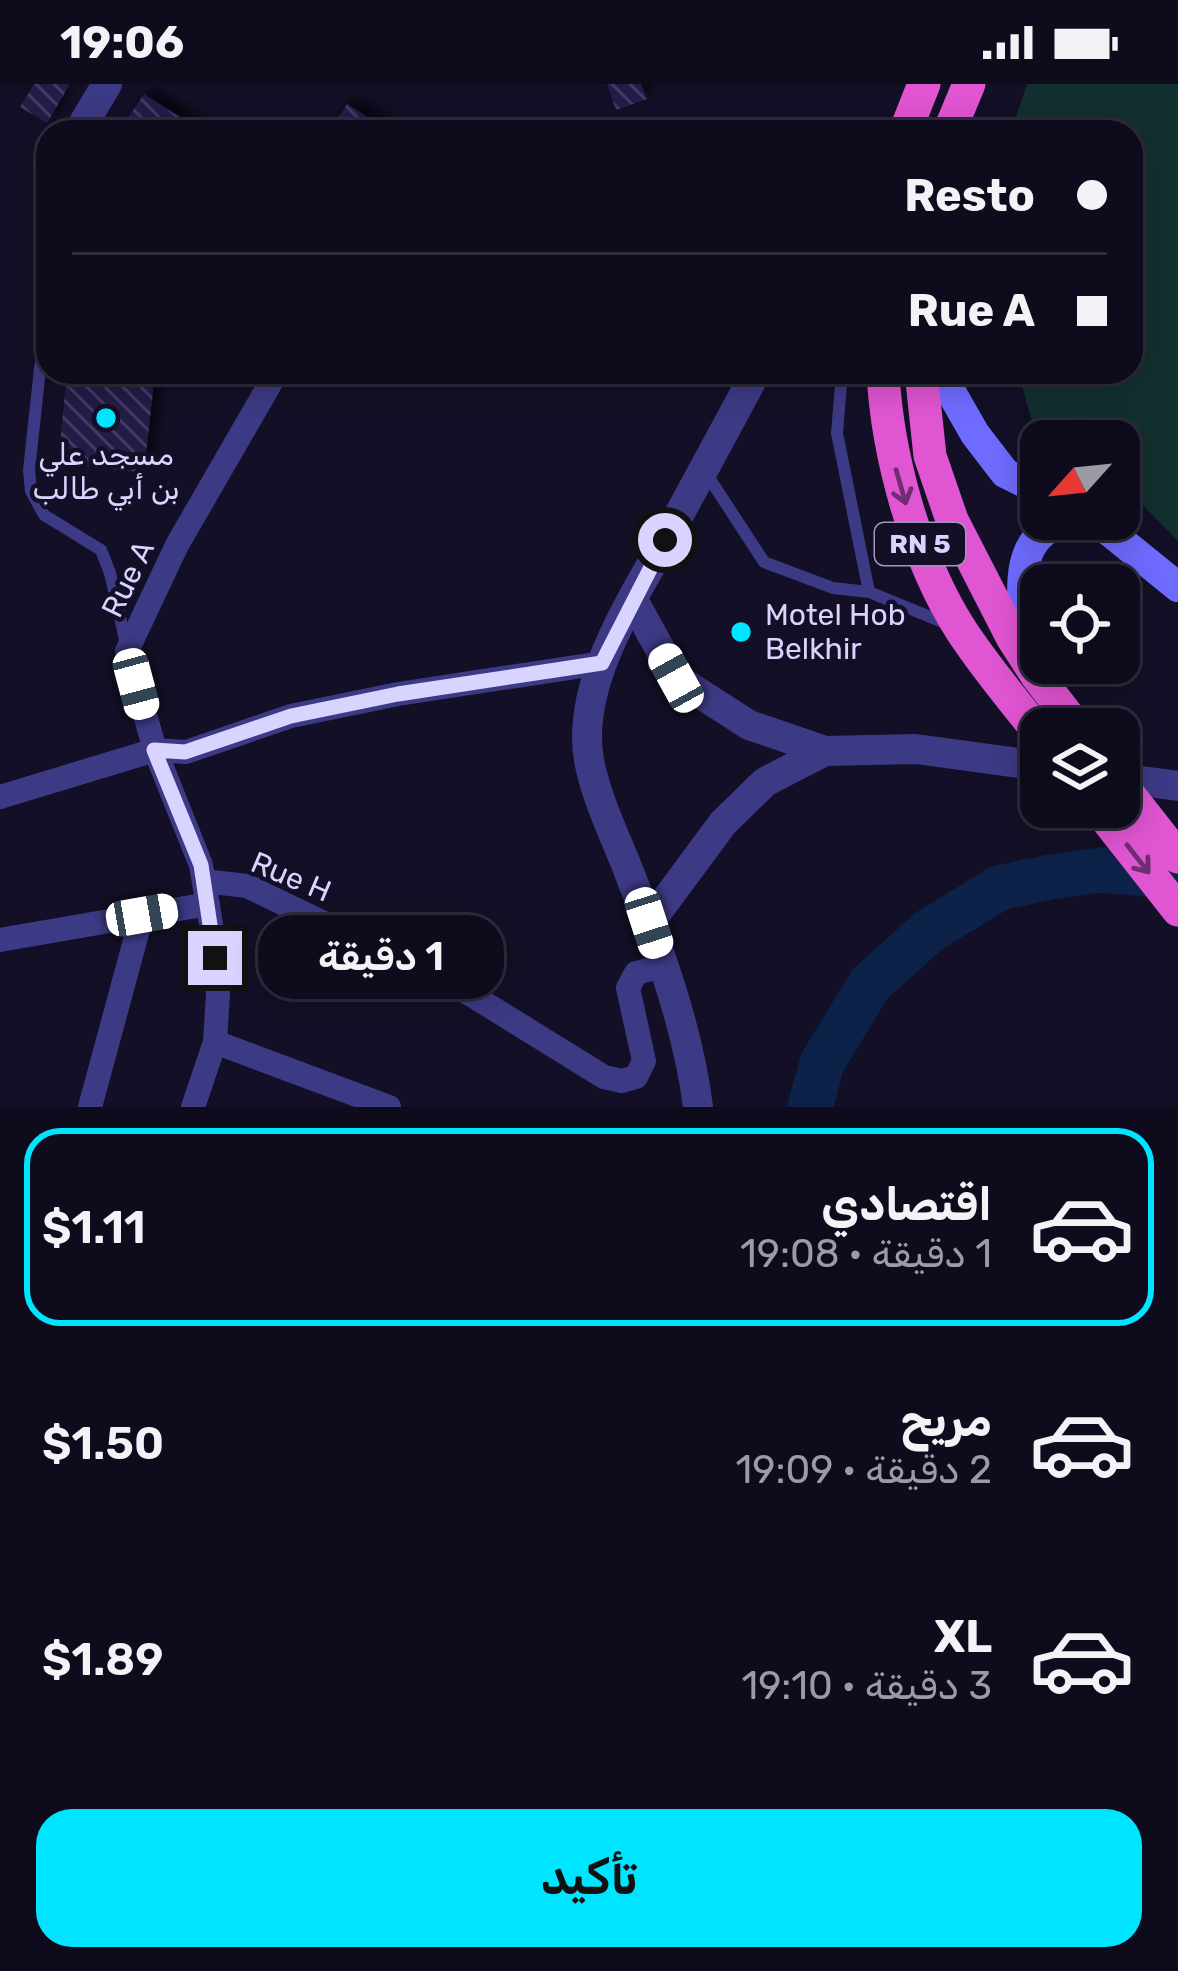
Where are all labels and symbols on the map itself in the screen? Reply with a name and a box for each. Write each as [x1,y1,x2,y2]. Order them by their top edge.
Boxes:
marker: مسجد علي بن أبي طالب [93,405,119,431]
north arrow [1020,420,1140,540]
place label: مسجد علي بن أبي طالب [32,437,180,511]
one-way arrow [891,467,913,505]
route start [638,513,692,567]
road number: RN 5 [875,523,965,565]
street label: Rue A [94,535,162,623]
place label: Motel Hob Belkhir [765,597,906,667]
marker: Motel Hob Belkhir [728,619,754,645]
car [643,638,709,718]
car [109,645,163,723]
one-way arrow [1124,842,1151,874]
street label: Rue H [246,844,336,910]
car [621,883,677,963]
car [103,891,181,939]
callout: 1 دقيقة [257,916,503,1000]
route end [188,931,242,985]

